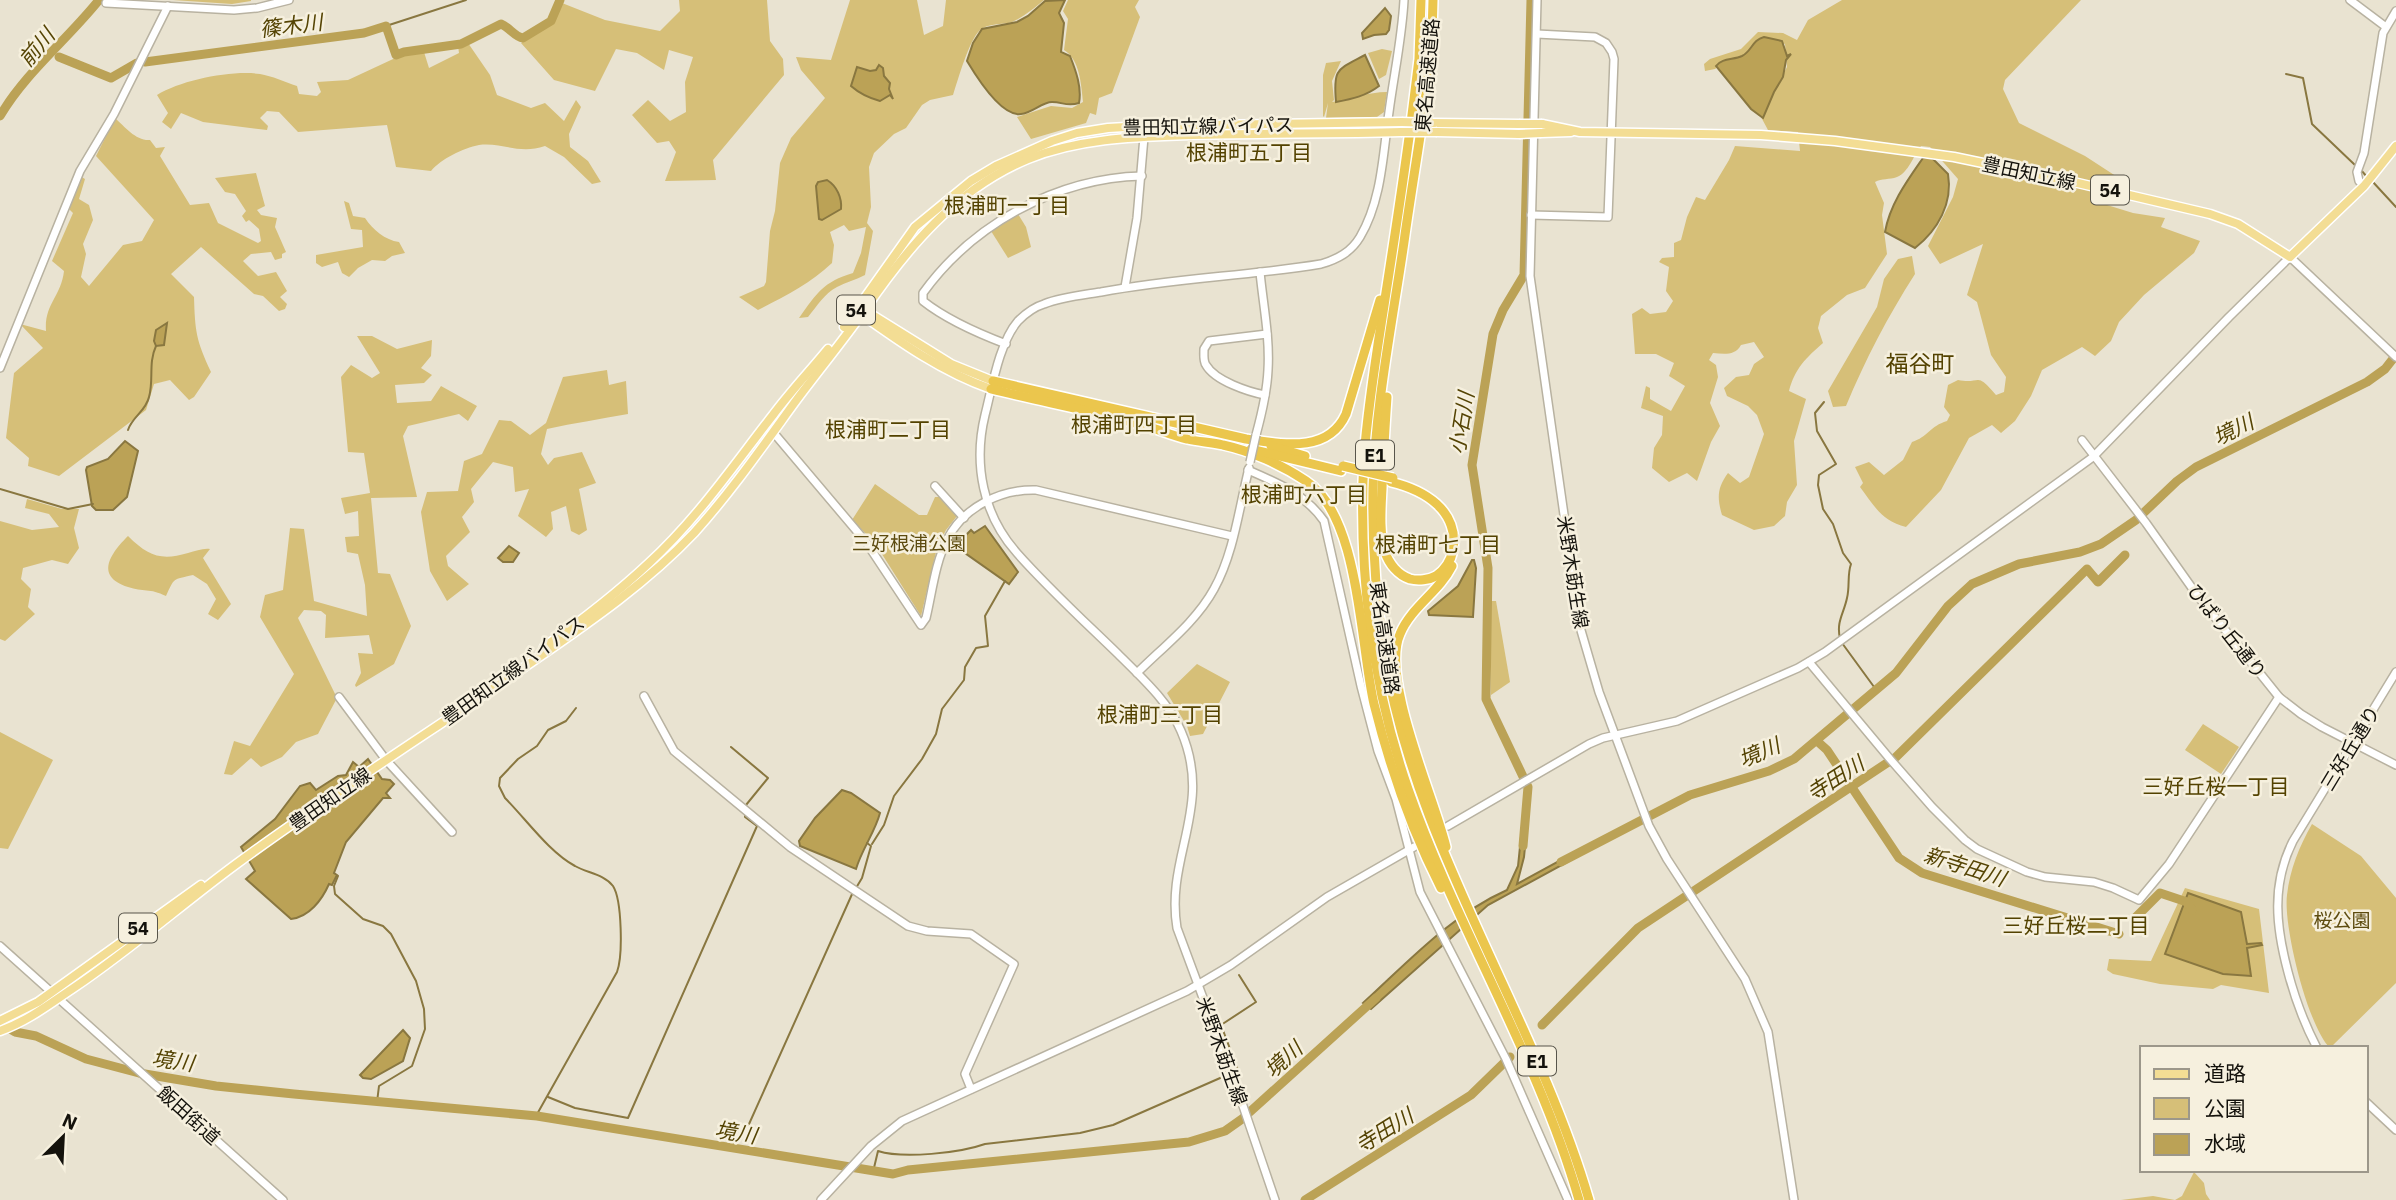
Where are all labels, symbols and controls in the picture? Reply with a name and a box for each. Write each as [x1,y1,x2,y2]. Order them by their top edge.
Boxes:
water label: 篠木川 [258,7,326,43]
street label: 東名高速道路 [1410,17,1444,133]
water label: 前川 [12,20,62,72]
street label: 豊田知立線バイパス [1122,113,1294,139]
district label: 根浦町五丁目 [1186,138,1312,166]
street label: 豊田知立線 [1980,151,2078,195]
road number: 54 [2091,176,2129,204]
district label: 根浦町一丁目 [944,191,1070,219]
road number: 54 [837,296,875,324]
district label: 福谷町 [1886,348,1955,378]
water label: 小石川 [1442,388,1480,456]
water label: 境川 [2208,406,2260,451]
district label: 根浦町四丁目 [1071,410,1197,438]
district label: 根浦町二丁目 [825,415,951,443]
road number: E1 [1356,440,1394,470]
district label: 根浦町六丁目 [1241,480,1367,508]
street label: 米野木莇生線 [1552,514,1594,630]
district label: 根浦町七丁目 [1375,530,1501,558]
park label: 三好根浦公園 [852,531,966,555]
street label: ひばり丘通り [2182,579,2272,683]
street label: 東名高速道路 [1365,580,1405,696]
street label: 豊田知立線バイパス [437,610,589,730]
district label: 根浦町三丁目 [1097,700,1223,728]
street label: 三好丘通り [2315,701,2385,795]
water label: 境川 [1734,730,1786,773]
water label: 寺田川 [1801,748,1871,807]
street label: 豊田知立線 [284,762,376,836]
district label: 三好丘桜一丁目 [2143,772,2290,800]
water label: 新寺田川 [1921,840,2011,893]
park label: 桜公園 [2313,908,2371,932]
district label: 三好丘桜二丁目 [2003,911,2150,939]
road number: 54 [119,914,157,943]
street label: 米野木莇生線 [1191,993,1253,1109]
water label: 境川 [1258,1033,1309,1083]
water label: 境川 [150,1043,198,1077]
road number: E1 [1518,1046,1556,1076]
legend [2140,1046,2368,1172]
text: 道路 [2204,1059,2246,1087]
street label: 飯田街道 [153,1081,225,1149]
text: 公園 [2204,1094,2246,1122]
water label: 寺田川 [1350,1100,1420,1159]
north arrow [28,1102,98,1172]
text: N [59,1108,81,1135]
water label: 境川 [713,1115,761,1149]
text: 水域 [2204,1129,2246,1157]

